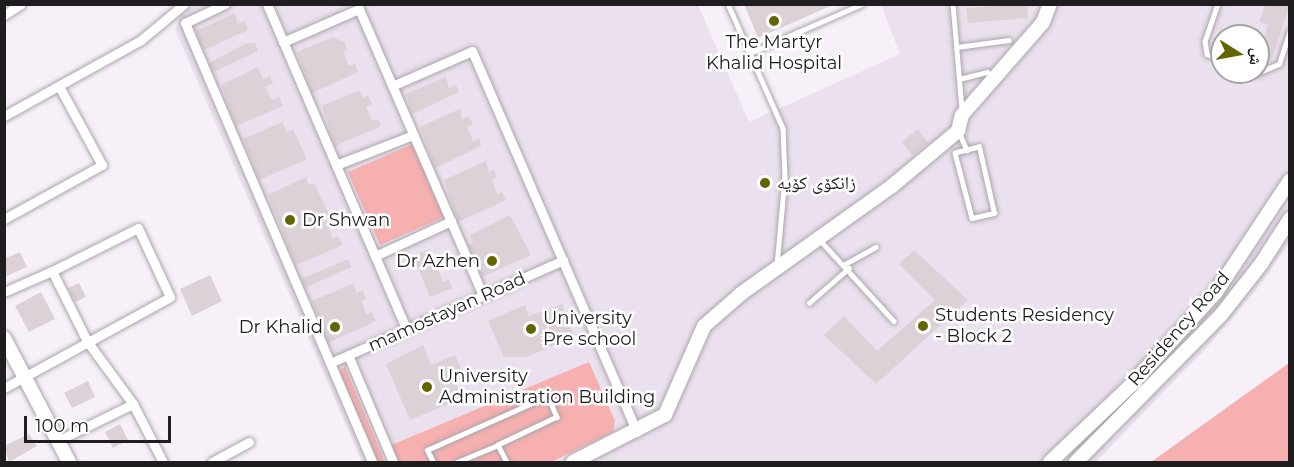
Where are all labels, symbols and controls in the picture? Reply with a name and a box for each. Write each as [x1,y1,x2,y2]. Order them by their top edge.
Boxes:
marker: The Martyr Khalid Hospital [765,12,783,30]
north arrow [1210,24,1270,84]
place label: The Martyr Khalid Hospital [706,32,842,74]
text: ش [1245,47,1267,67]
place label: زانکۆی کۆیە [777,172,856,194]
marker: زانکۆی کۆیە [758,176,772,190]
place label: Dr Shwan [302,209,390,231]
marker: Dr Shwan [283,213,297,227]
place label: Dr Azhen [396,250,480,272]
marker: Dr Azhen [485,254,499,268]
street label: Residency Road [1123,267,1235,391]
street label: mamostayan Road [365,268,529,356]
place label: Students Residency - Block 2 [935,305,1114,348]
place label: University Pre school [543,308,636,350]
place label: Dr Khalid [239,316,323,338]
marker: Students Residency - Block 2 [916,319,930,333]
marker: Dr Khalid [328,320,342,334]
marker: University Pre school [524,322,538,336]
place label: University Administration Building [439,366,655,409]
marker: University Administration Building [420,380,434,394]
scale bar [27,404,174,442]
text: 100 m [35,415,89,437]

